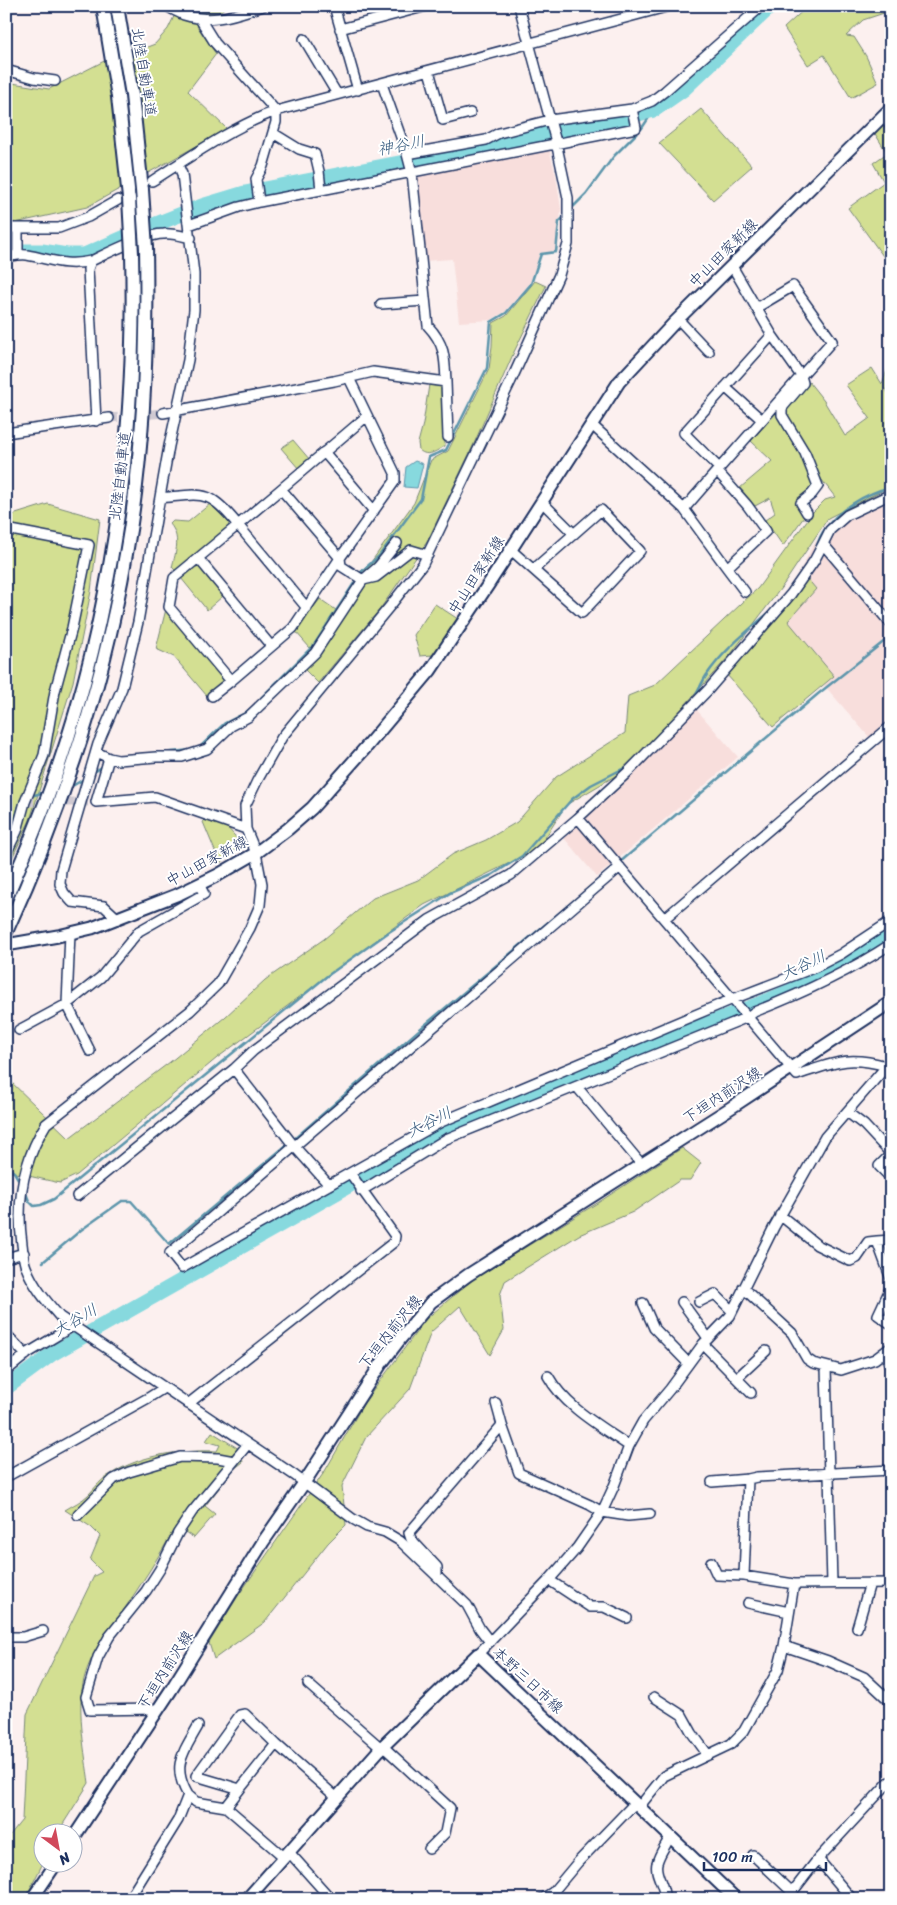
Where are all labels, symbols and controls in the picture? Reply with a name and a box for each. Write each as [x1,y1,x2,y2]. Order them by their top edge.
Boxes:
street label: 北陸自動車道 [124,26,164,118]
water label: 神谷川 [375,126,427,164]
street label: 中山田家新線 [682,212,764,294]
street label: 北陸自動車道 [102,430,138,522]
street label: 中山田家新線 [441,530,511,620]
street label: 中山田家新線 [161,828,253,894]
water label: 大谷川 [775,942,831,988]
street label: 下垣内前沢線 [677,1060,767,1130]
water label: 大谷川 [401,1098,457,1146]
street label: 下垣内前沢線 [352,1289,428,1375]
water label: 大谷川 [47,1295,103,1345]
street label: 下垣内前沢線 [130,1625,200,1715]
street label: 本野三日市線 [486,1640,570,1720]
north arrow [32,1822,82,1872]
scale bar [704,1840,827,1872]
text: 100 m [712,1844,753,1870]
text: N [54,1845,76,1872]

